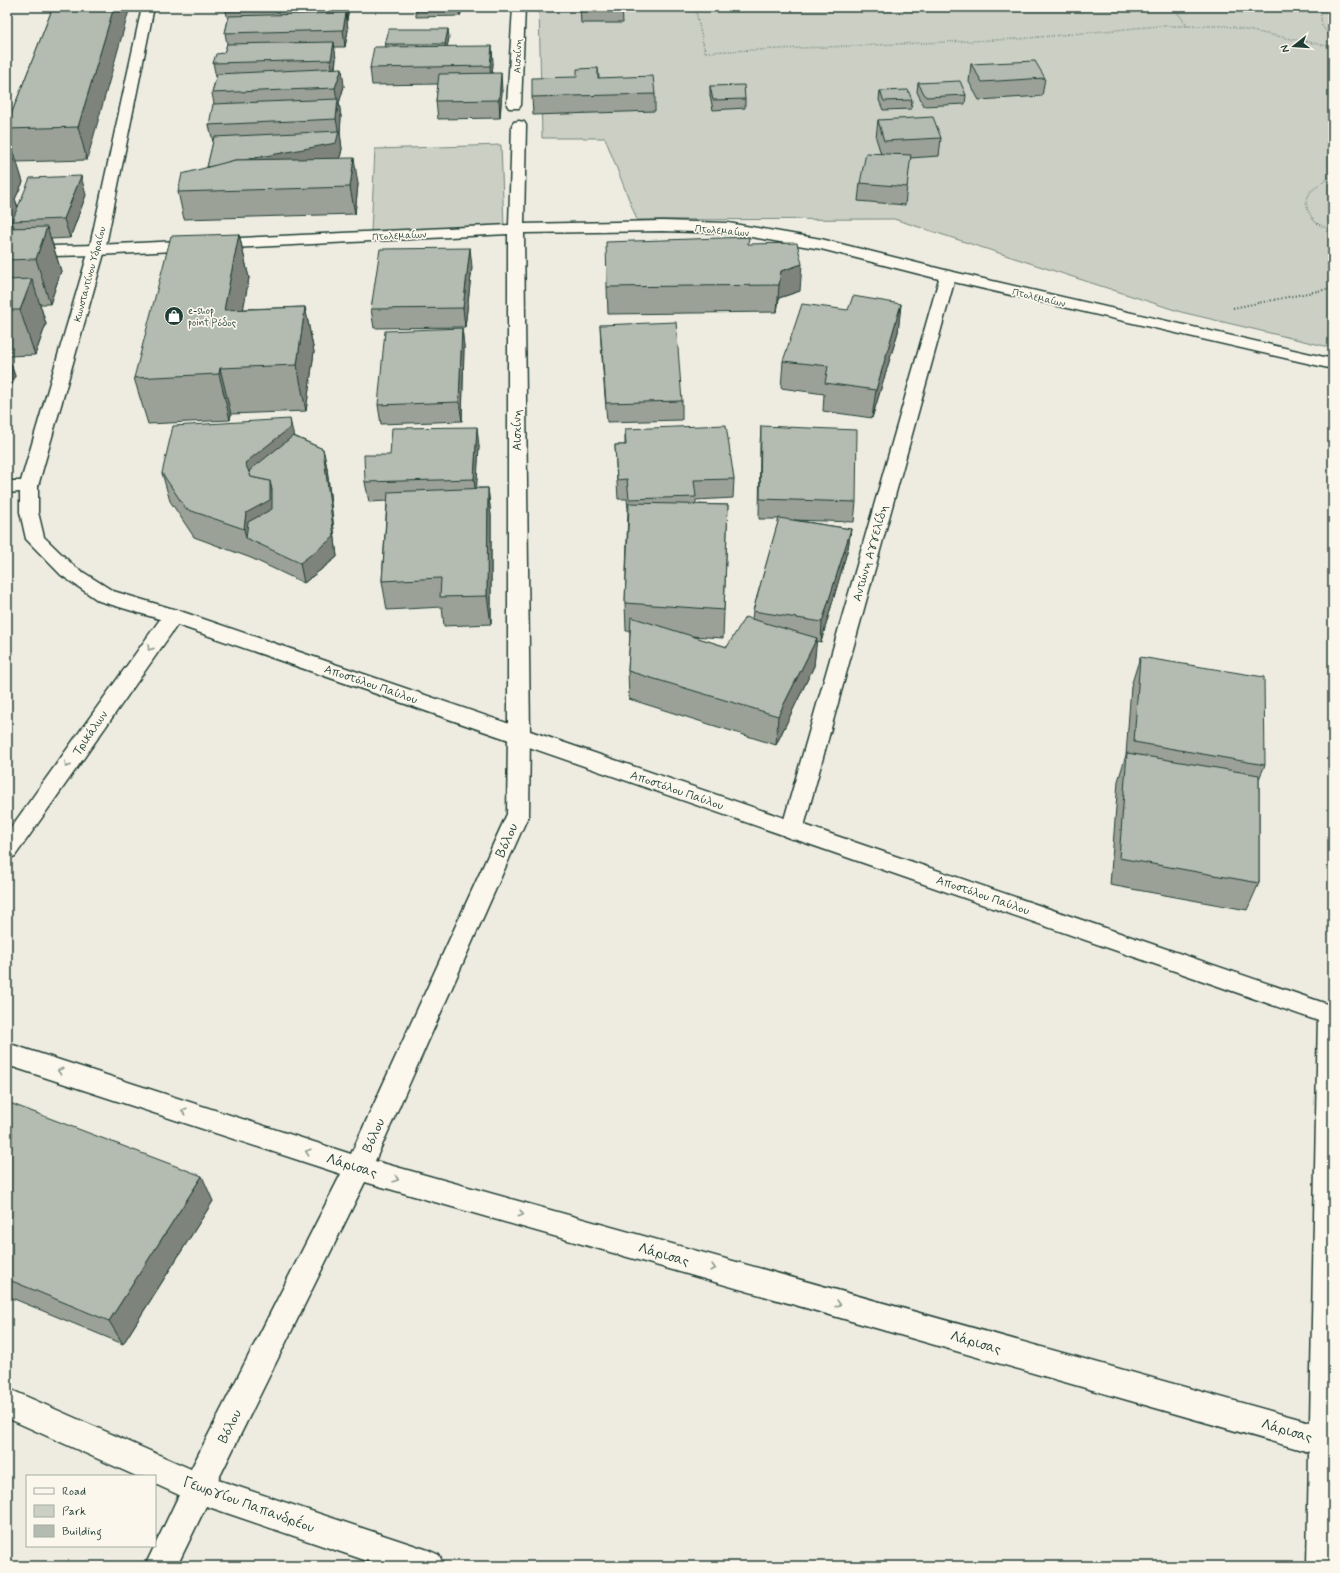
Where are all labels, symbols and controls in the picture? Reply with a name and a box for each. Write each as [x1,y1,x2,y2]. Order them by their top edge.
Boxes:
north arrow [1274,26,1314,66]
street label: Αισχίνη [510,38,526,74]
text: N [1278,43,1293,54]
street label: Πτολεμαίων [694,222,750,240]
street label: Κωνσταντίνου Υδραίου [71,225,110,323]
street label: Πτολεμαίων [372,228,427,244]
street label: Πτολεμαίων [1011,285,1067,311]
shop icon: e-shop point Ρόδος [163,305,185,327]
place label: e-shop point Ρόδος [188,305,237,330]
street label: Αισχίνη [510,409,526,451]
street label: Αντώνη Αγγελίδη [850,503,892,603]
one-way arrow [147,644,155,651]
street label: Αποστόλου Παύλου [322,662,420,709]
street label: Τρικάλων [70,708,112,759]
one-way arrow [65,761,72,768]
street label: Αποστόλου Παύλου [628,768,726,815]
street label: Βόλου [491,821,522,860]
street label: Αποστόλου Παύλου [934,873,1032,920]
one-way arrow [57,1067,64,1076]
one-way arrow [181,1107,188,1116]
street label: Βόλου [358,1116,389,1155]
one-way arrow [304,1148,311,1156]
street label: Λάρισας [324,1150,379,1182]
one-way arrow [392,1174,399,1182]
one-way arrow [517,1209,524,1218]
street label: Λάρισας [636,1239,691,1271]
one-way arrow [709,1263,716,1272]
one-way arrow [834,1299,841,1308]
street label: Λάρισας [948,1327,1003,1359]
street label: Βόλου [214,1407,246,1446]
street label: Λάρισας [1259,1415,1314,1447]
street label: Γεωργίου Παπανδρέου [180,1472,317,1537]
legend [26,1475,156,1547]
text: Road [62,1484,86,1500]
text: Park [62,1504,86,1520]
text: Building [62,1524,102,1541]

